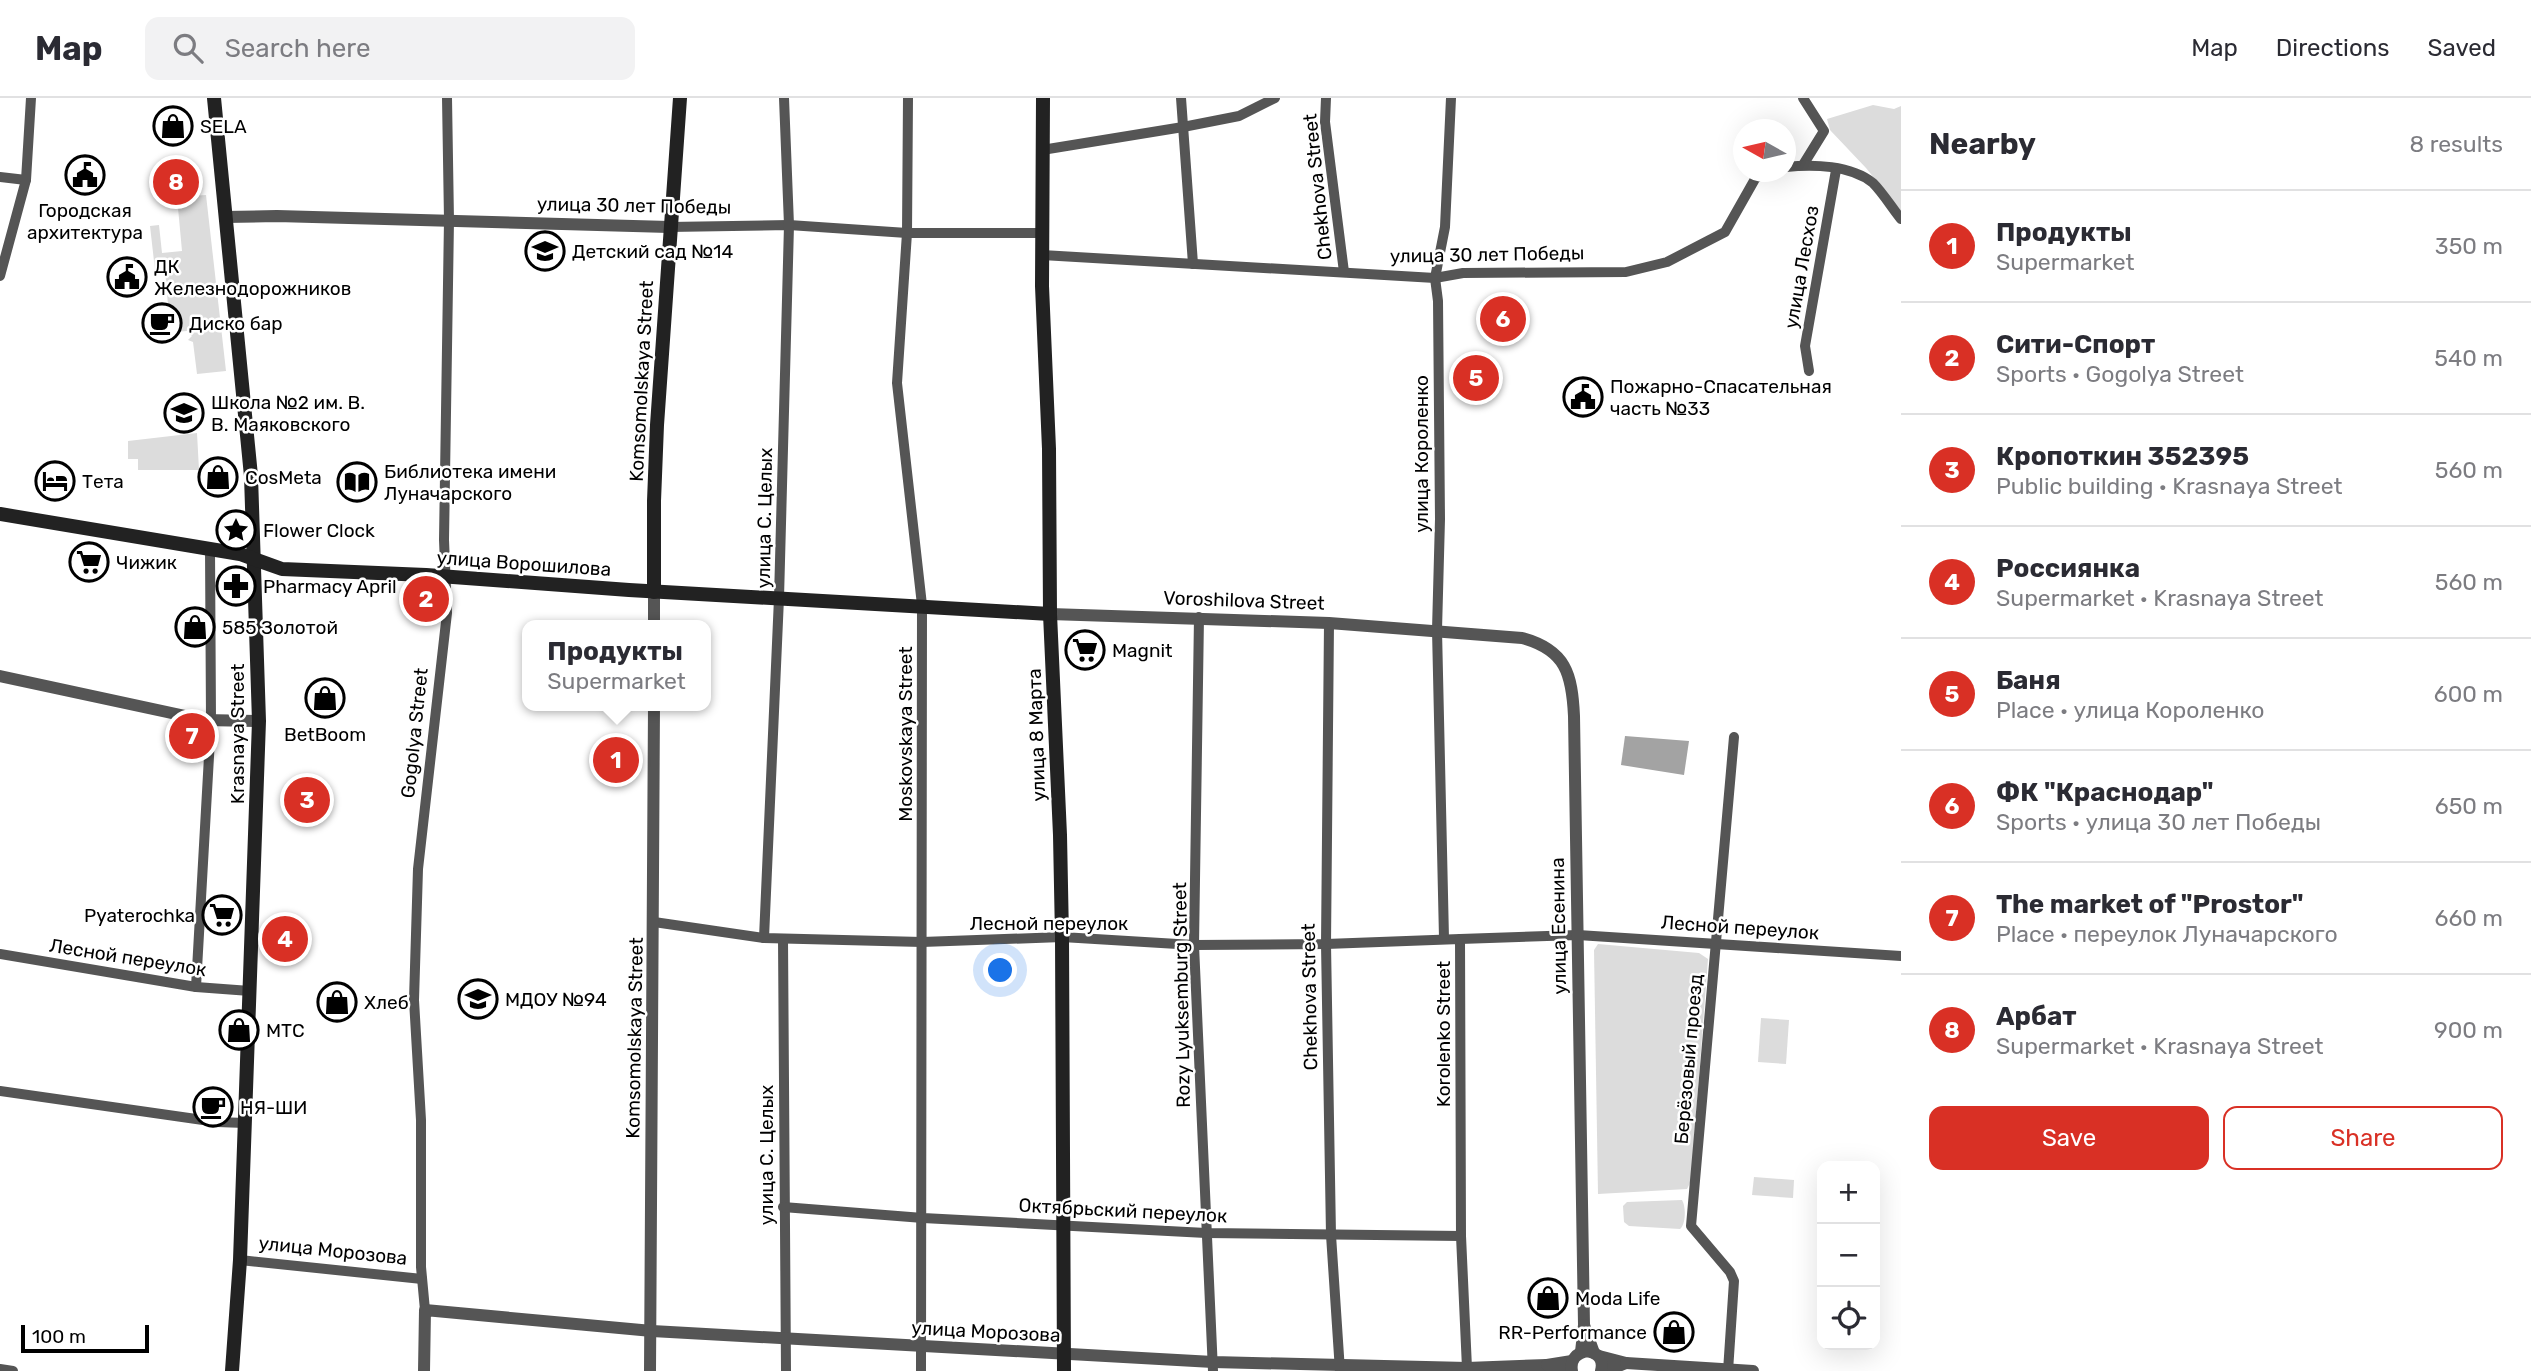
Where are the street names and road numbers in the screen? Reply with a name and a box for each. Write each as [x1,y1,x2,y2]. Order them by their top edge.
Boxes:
street label: Chekhova Street [1298,112,1337,261]
street label: улица 30 лет Победы [537,192,731,219]
street label: улица Лесхоз [1779,204,1824,330]
street label: улица 30 лет Победы [1390,241,1584,268]
street label: Komsomolskaya Street [625,279,658,482]
street label: улица Короленко [1410,375,1433,533]
street label: улица С. Целых [752,448,777,588]
street label: улица Ворошилова [436,546,612,581]
street label: Voroshilova Street [1163,586,1326,615]
street label: Moskovskaya Street [894,646,917,822]
street label: Krasnaya Street [226,663,249,804]
street label: Gogolya Street [396,666,433,799]
street label: улица 8 Марта [1023,668,1050,802]
street label: улица Есенина [1546,857,1571,995]
street label: Rozy Lyuksemburg Street [1168,881,1195,1108]
street label: Лесной переулок [1660,910,1820,945]
street label: Лесной переулок [970,912,1128,935]
street label: Chekhova Street [1297,923,1322,1071]
street label: Лесной переулок [48,934,208,981]
street label: Komsomolskaya Street [621,937,648,1139]
street label: Korolenko Street [1432,960,1455,1107]
street label: Берёзовый проезд [1670,973,1707,1145]
street label: улица С. Целых [755,1085,778,1225]
street label: Октябрьский переулок [1018,1194,1228,1227]
street label: улица Морозова [257,1231,408,1270]
street label: улица Морозова [911,1316,1061,1347]

